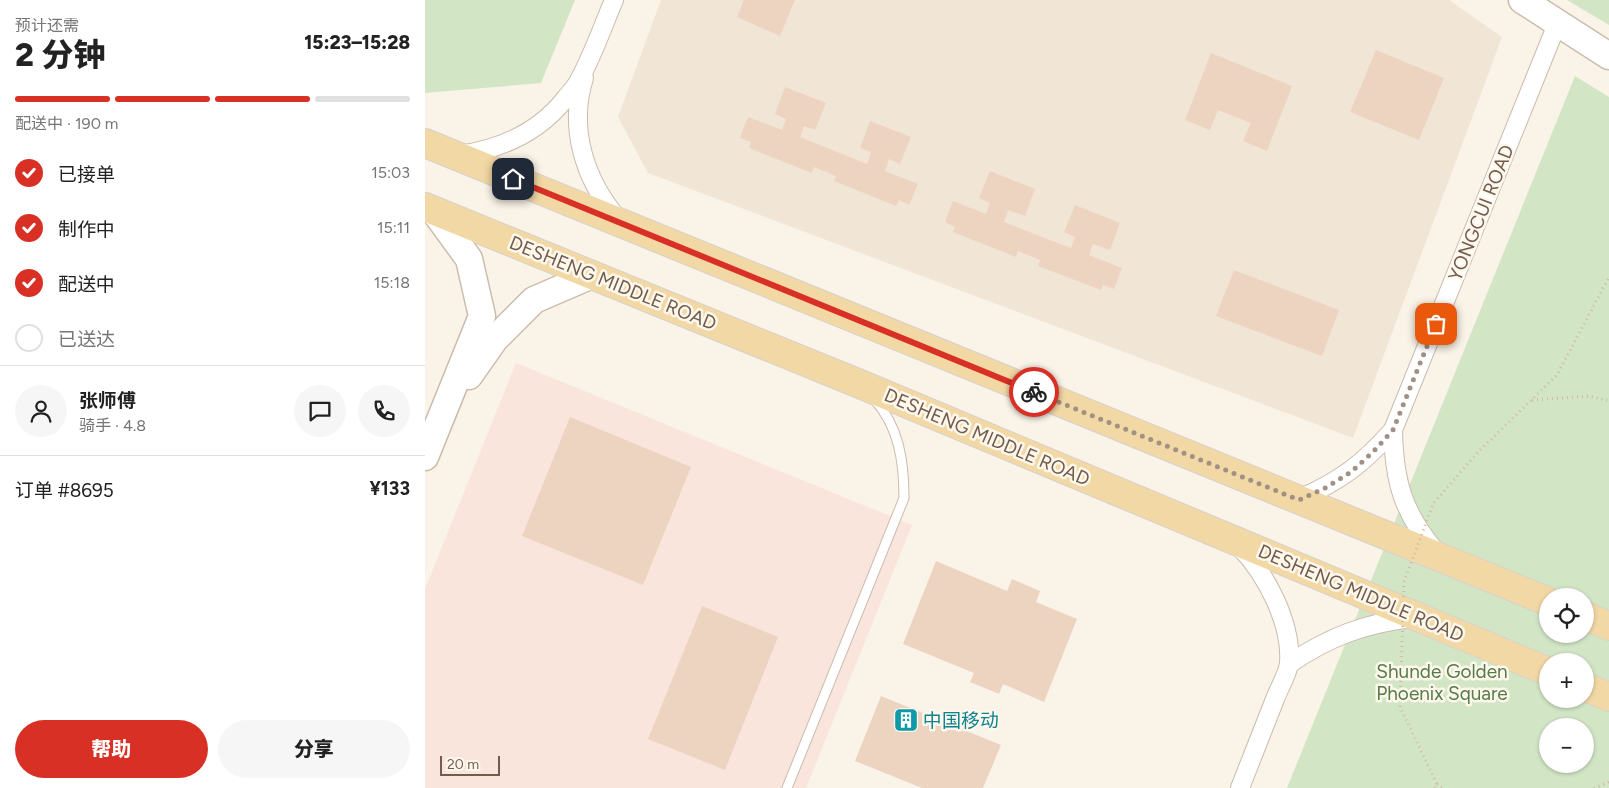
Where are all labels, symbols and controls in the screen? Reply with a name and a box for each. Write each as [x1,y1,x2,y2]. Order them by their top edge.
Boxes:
text: 预计还需 [15,16,79,35]
text: 15:23–15:28 [304,31,410,54]
text: 2 分钟 [15,36,105,74]
text: 配送中 · 190 m [15,114,118,133]
street label: YONGCUI ROAD [1443,142,1519,284]
pin [492,158,534,200]
icon: check [15,159,43,187]
text: 已接单 [58,163,115,186]
text: 15:03 [371,163,410,182]
icon: home [499,165,527,193]
icon: check [15,214,43,242]
text: 制作中 [58,218,115,241]
text: 15:11 [377,218,410,237]
street label: DESHENG MIDDLE ROAD [506,231,720,335]
icon: check [15,269,43,297]
text: 配送中 [58,273,115,296]
text: 15:18 [374,273,410,292]
pin [1415,303,1457,345]
icon: bag [1422,310,1450,338]
text: 已送达 [58,328,115,351]
courier [1009,367,1059,417]
icon: bike [1020,378,1048,406]
street label: DESHENG MIDDLE ROAD [881,383,1093,491]
button: person [15,385,67,437]
button: chat [294,385,346,437]
button: phone [358,385,410,437]
text: 张师傅 [79,389,136,412]
text: 骑手 · 4.8 [79,416,146,435]
text: ¥133 [370,477,410,500]
text: 订单 #8695 [15,479,114,502]
street label: DESHENG MIDDLE ROAD [1255,539,1467,647]
map controls [1539,588,1594,773]
button: locate [1539,588,1594,643]
button: + [1539,653,1594,708]
park label: Shunde Golden Phoenix Square [1376,660,1508,705]
building icon: 中国移动 [893,707,919,733]
place label: 中国移动 [923,709,999,732]
button: − [1539,718,1594,773]
button: 帮助 [15,720,208,778]
button: 分享 [218,720,410,778]
scale bar [440,753,500,776]
text: 20 m [447,756,479,773]

